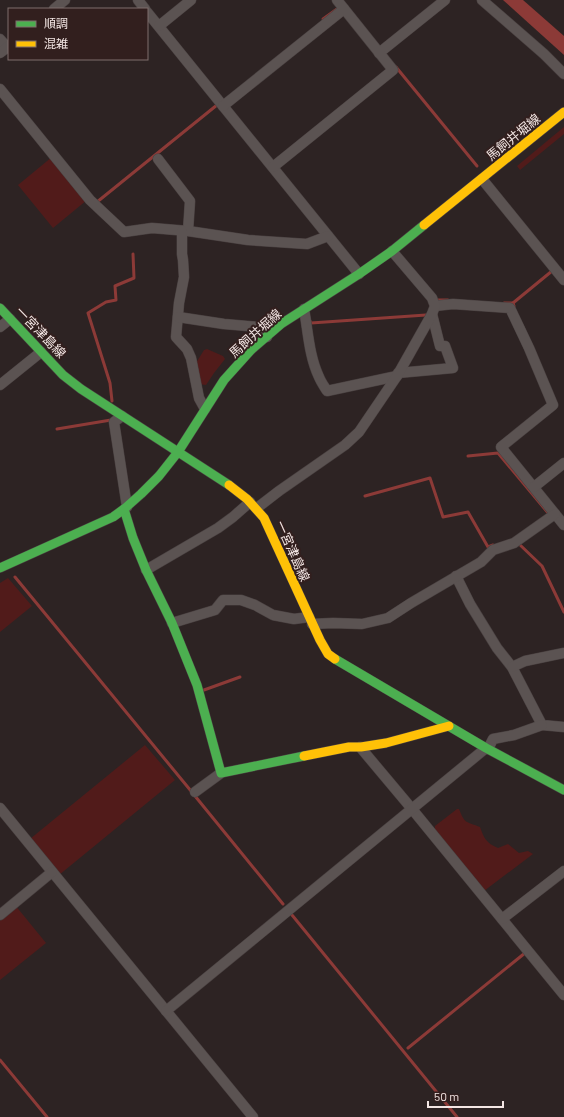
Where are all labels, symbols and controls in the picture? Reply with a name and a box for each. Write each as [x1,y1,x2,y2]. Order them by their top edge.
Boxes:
legend [8,8,148,60]
text: 順調 [44,16,68,30]
text: 混雑 [44,36,68,50]
street label: 馬飼井堀線 [483,110,543,164]
street label: 一宮津島線 [13,303,69,361]
street label: 馬飼井堀線 [225,305,285,361]
street label: 一宮津島線 [272,518,314,584]
scale bar [428,1083,503,1109]
text: 50 m [434,1089,459,1103]

